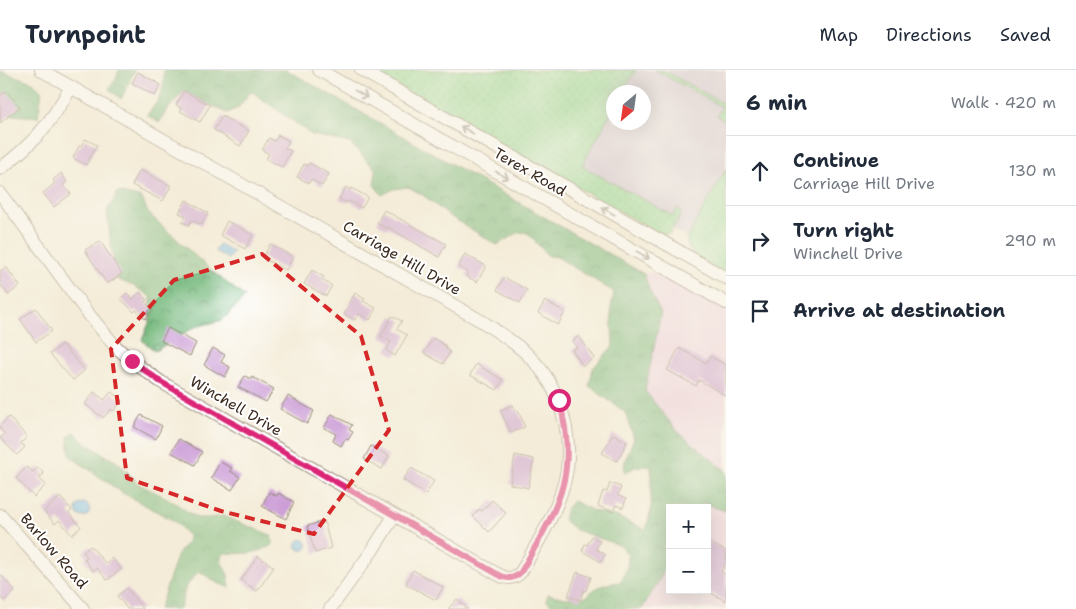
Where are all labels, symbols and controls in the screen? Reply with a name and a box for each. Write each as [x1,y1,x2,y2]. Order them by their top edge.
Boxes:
text: Turnpoint [25,19,146,51]
text: Map [820,23,858,47]
text: Directions [886,23,972,47]
text: Saved [1000,23,1051,47]
north arrow [606,85,651,130]
text: 6 min [746,89,807,117]
one-way arrow [354,90,368,100]
text: Walk · 420 m [951,92,1056,113]
one-way arrow [459,125,474,135]
street label: Terex Road [490,143,570,201]
text: Continue [793,148,879,173]
icon: ahead [746,157,774,185]
text: 130 m [1009,160,1056,181]
one-way arrow [495,170,509,180]
text: Carriage Hill Drive [793,173,935,194]
one-way arrow [601,205,615,215]
street label: Carriage Hill Drive [339,216,465,300]
text: Turn right [793,218,894,243]
icon: right [746,227,774,255]
text: 290 m [1004,230,1056,251]
text: Winchell Drive [793,243,903,264]
one-way arrow [636,251,650,261]
icon: arrive [746,297,774,325]
text: Arrive at destination [793,298,1005,323]
route end [121,350,144,373]
street label: Winchell Drive [186,372,286,440]
route start [548,389,571,412]
map controls [666,504,711,594]
button: + [666,504,711,549]
street label: Barlow Road [16,509,93,593]
button: − [666,549,711,594]

